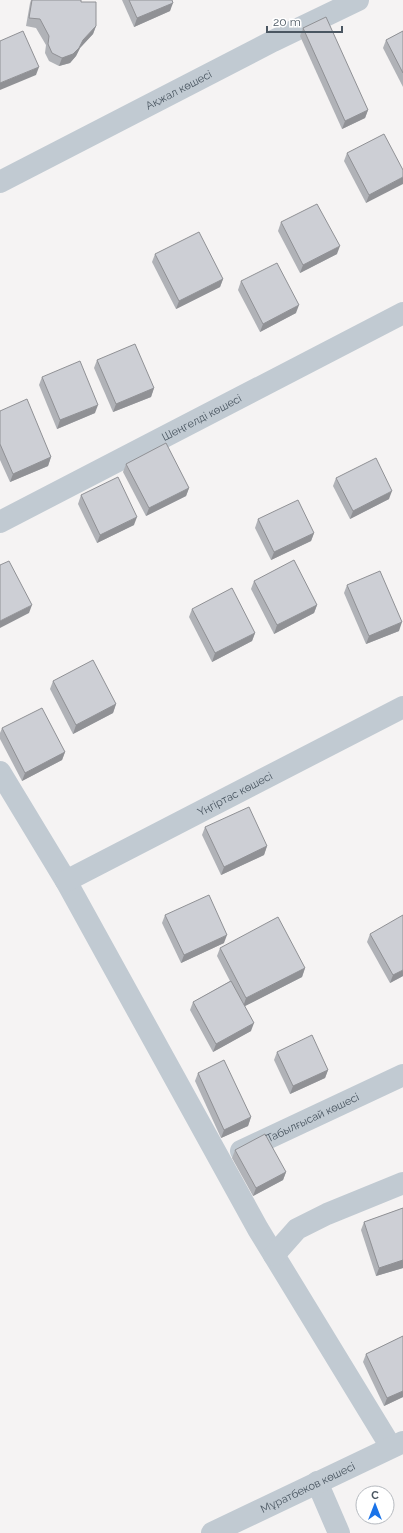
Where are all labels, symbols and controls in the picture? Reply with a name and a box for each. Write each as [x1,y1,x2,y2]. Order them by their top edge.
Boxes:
scale bar [267,8,342,34]
text: 20 m [273,15,301,29]
street label: Ақжал көшесі [143,68,214,113]
street label: Шеңгелді көшесі [160,392,244,444]
street label: Үңгіртас көшесі [195,770,275,819]
street label: Табылғысай көшесі [264,1091,361,1145]
street label: Мұратбеков көшесі [259,1460,357,1516]
north arrow [355,1485,395,1525]
text: С [371,1489,379,1502]

